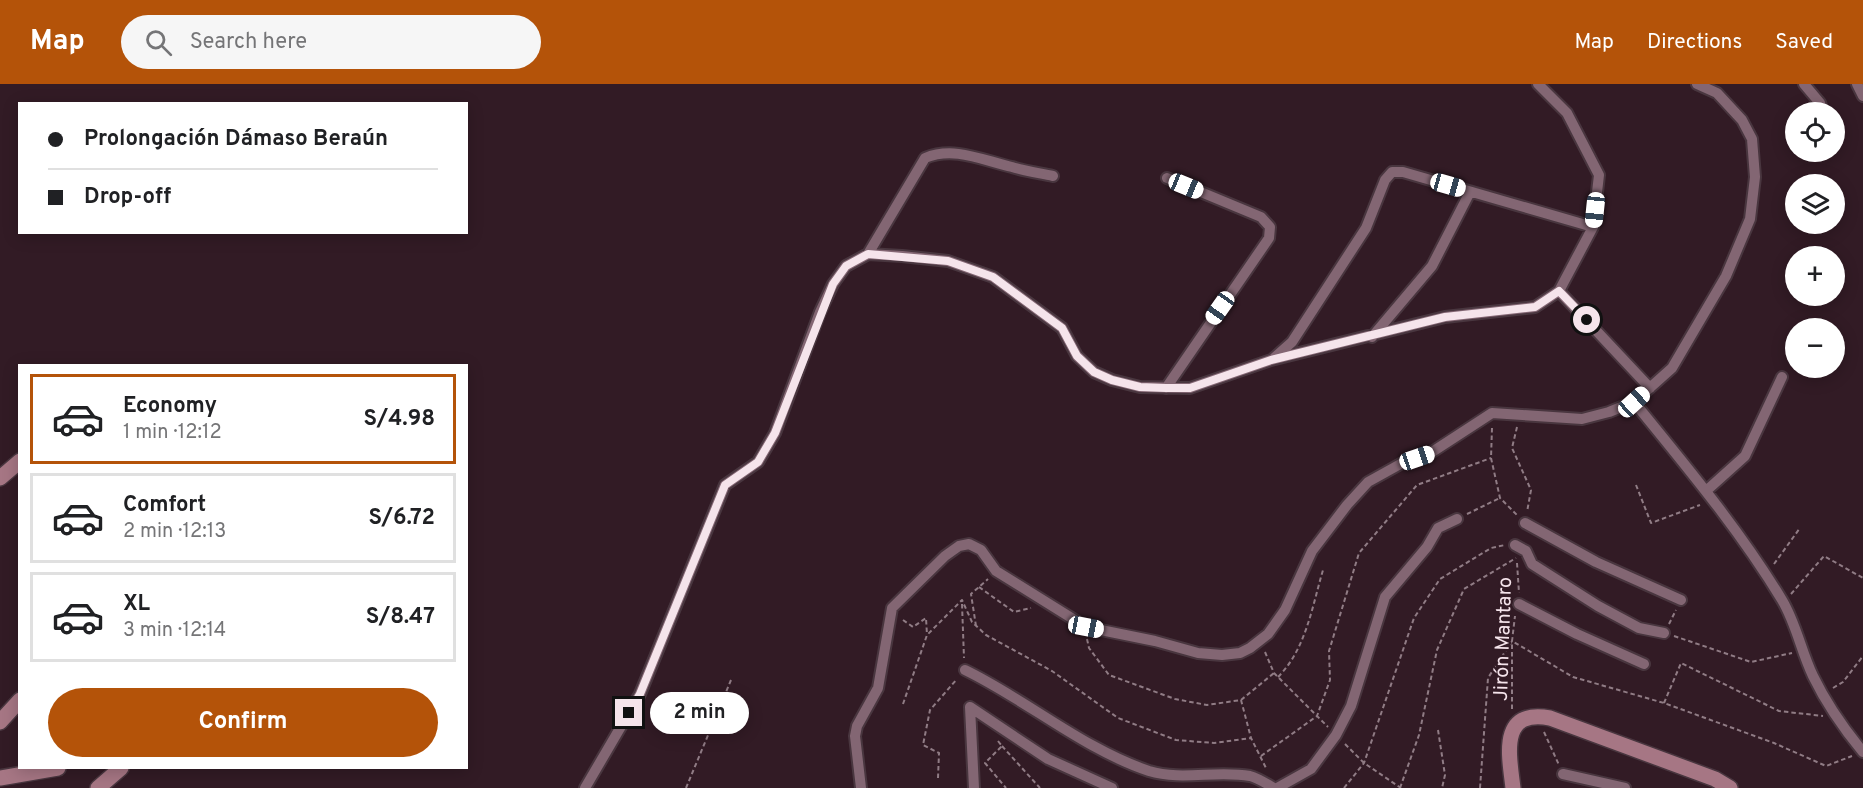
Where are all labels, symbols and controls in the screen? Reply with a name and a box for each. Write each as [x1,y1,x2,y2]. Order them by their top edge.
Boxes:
search box [121,15,541,69]
text: Map [30,24,85,60]
icon: search [142,26,175,59]
text: Search here [190,29,307,56]
text: Map [1574,29,1614,56]
text: Directions [1647,29,1742,56]
text: Saved [1775,29,1833,56]
map controls [1785,102,1845,378]
button: locate [1785,102,1845,162]
text: Prolongación Dámaso Beraún [84,126,388,153]
car [1166,171,1206,201]
car [1428,171,1468,199]
button: layers [1785,174,1845,234]
text: Drop-off [84,184,171,211]
car [1584,191,1606,229]
button: + [1785,246,1845,306]
car [1202,288,1238,328]
route start [1573,306,1600,333]
button: − [1785,318,1845,378]
car [1615,383,1653,421]
icon: car [51,392,105,446]
text: Economy [123,393,217,420]
text: S/4.98 [364,406,435,433]
text: 1 min · 12:12 [123,420,222,446]
car [1397,444,1437,472]
icon: car [51,491,105,545]
text: Comfort [123,492,206,519]
text: S/6.72 [368,505,435,532]
text: 2 min · 12:13 [123,519,226,545]
street label: Jirón Mantaro [1489,577,1519,702]
icon: car [51,590,105,644]
text: XL [123,591,150,618]
text: S/8.47 [366,604,435,631]
car [1067,615,1105,639]
text: 3 min · 12:14 [123,618,226,644]
button: Confirm [48,688,438,757]
callout: 2 min [650,692,749,734]
route end [615,699,642,726]
text: 2 min [673,700,726,726]

